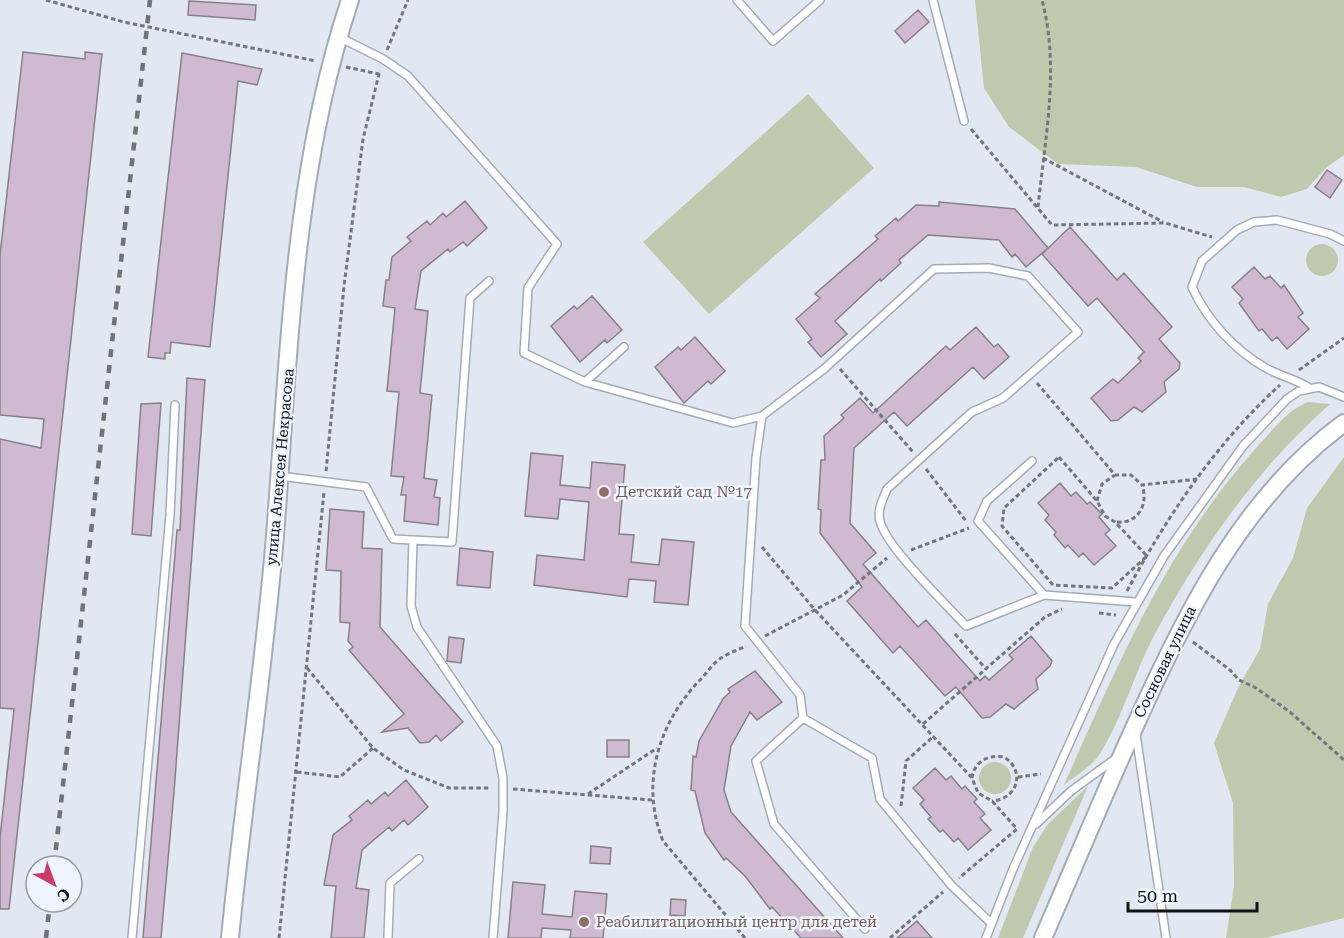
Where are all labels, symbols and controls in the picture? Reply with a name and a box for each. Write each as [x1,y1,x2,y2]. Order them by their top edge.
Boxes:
street label: улица Алексея Некрасова [262,368,298,566]
place label: Детский сад №17 [616,483,752,501]
marker: Детский сад №17 [597,485,611,499]
street label: Сосновая улица [1130,603,1200,721]
north arrow [24,854,84,914]
scale bar [1128,875,1257,913]
text: С [53,884,74,906]
text: 50 m [1137,885,1178,906]
place label: Реабилитационный центр для детей [596,913,877,931]
marker: Реабилитационный центр для детей [577,915,591,929]

